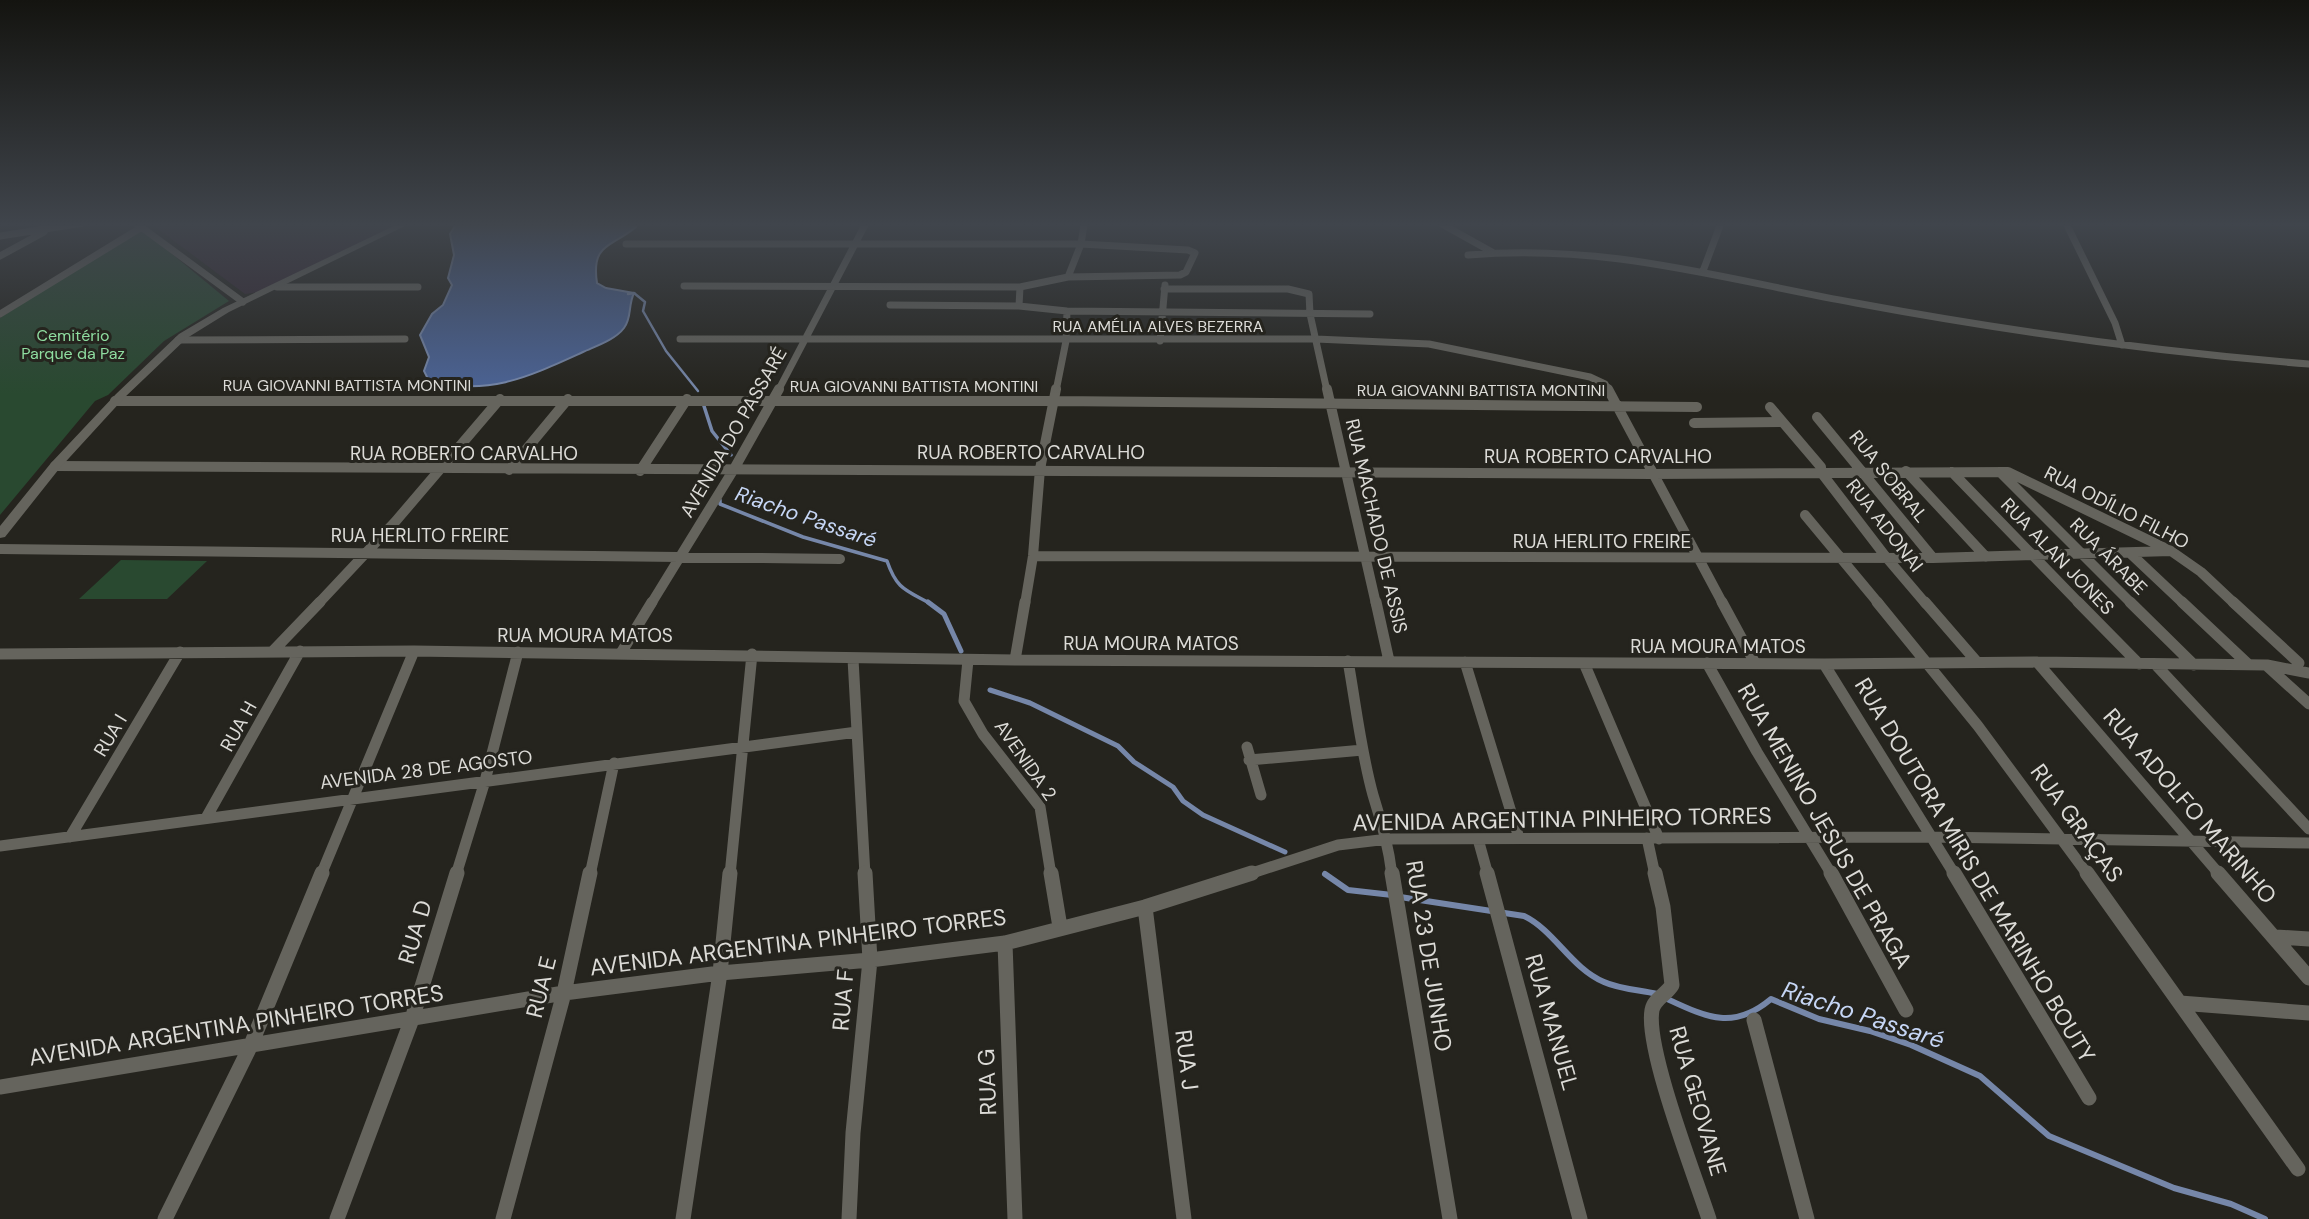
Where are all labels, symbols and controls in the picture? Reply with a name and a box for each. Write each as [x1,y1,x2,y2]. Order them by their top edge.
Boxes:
street label: RUA AMÉLIA ALVES BEZERRA [1053,316,1264,337]
park label: Cemitério Parque da Paz [21,325,125,364]
street label: AVENIDA DO PASSARÉ [674,342,793,522]
street label: RUA GIOVANNI BATTISTA MONTINI [223,375,471,396]
street label: RUA GIOVANNI BATTISTA MONTINI [790,376,1038,397]
street label: RUA GIOVANNI BATTISTA MONTINI [1357,380,1605,401]
street label: RUA MACHADO DE ASSIS [1340,416,1413,636]
street label: RUA SOBRAL [1844,425,1934,528]
street label: RUA ROBERTO CARVALHO [917,440,1145,465]
street label: RUA ROBERTO CARVALHO [350,441,578,466]
street label: RUA ROBERTO CARVALHO [1484,444,1712,469]
street label: RUA ODÍLIO FILHO [2040,460,2194,555]
street label: RUA ADONAI [1840,474,1929,577]
water label: Riacho Passaré [732,480,880,554]
street label: RUA ALAN JONES [1995,492,2120,620]
street label: RUA ÁRABE [2065,512,2153,600]
street label: RUA HERLITO FREIRE [331,523,509,548]
street label: RUA HERLITO FREIRE [1513,529,1691,554]
street label: RUA MOURA MATOS [497,623,673,648]
street label: RUA MOURA MATOS [1063,631,1239,656]
street label: RUA MOURA MATOS [1630,634,1806,659]
street label: RUA DOUTORA MIRIS DE MARINHO BOUTY [1848,672,2102,1068]
street label: RUA MENINO JESUS DE PRAGA [1731,678,1919,974]
street label: RUA H [214,697,262,756]
street label: RUA ADOLFO MARINHO [2097,702,2283,910]
street label: RUA I [88,709,133,761]
street label: AVENIDA 2 [989,715,1062,805]
street label: AVENIDA 28 DE AGOSTO [318,744,534,795]
street label: RUA GRAÇAS [2024,758,2130,888]
street label: AVENIDA ARGENTINA PINHEIRO TORRES [1352,800,1772,838]
street label: RUA 23 DE JUNHO [1399,858,1459,1054]
street label: RUA D [391,896,439,968]
street label: AVENIDA ARGENTINA PINHEIRO TORRES [588,902,1008,982]
street label: RUA MANUEL [1518,951,1586,1093]
street label: RUA E [519,953,563,1021]
street label: RUA F [825,968,861,1032]
water label: Riacho Passaré [1778,974,1948,1055]
street label: AVENIDA ARGENTINA PINHEIRO TORRES [27,977,445,1073]
street label: RUA GEOVANE [1662,1023,1734,1179]
street label: RUA J [1168,1028,1206,1092]
street label: RUA G [971,1048,1003,1116]

